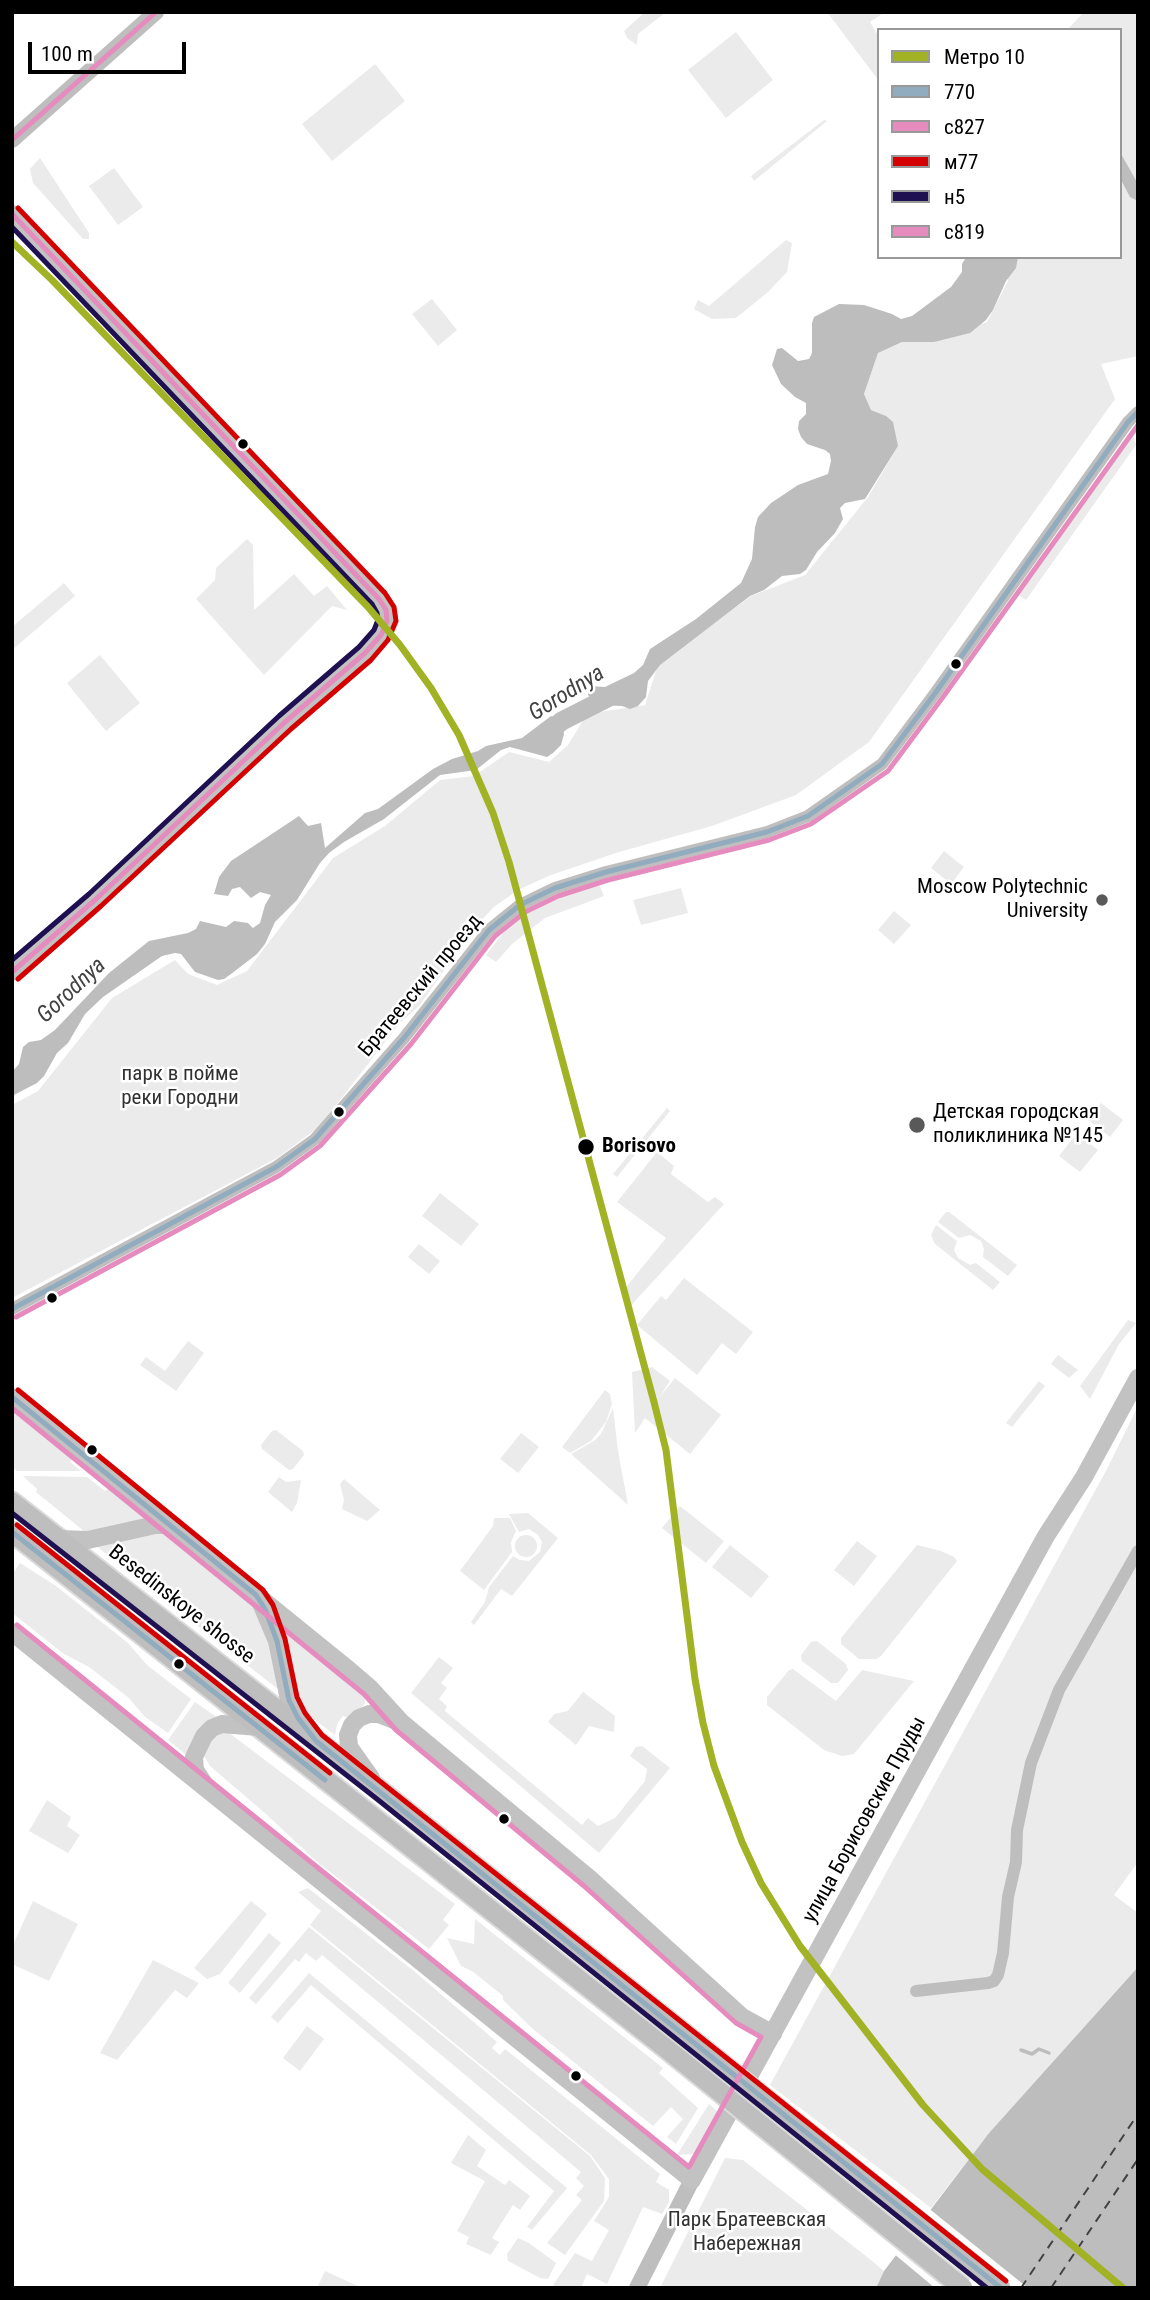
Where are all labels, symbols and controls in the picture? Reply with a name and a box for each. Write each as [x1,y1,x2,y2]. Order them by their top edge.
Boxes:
scale bar [32,28,189,72]
legend [877,28,1122,259]
text: 100 m [41,42,93,66]
text: Метро 10 [944,45,1025,69]
text: 770 [944,80,975,104]
text: с827 [944,115,985,139]
text: м77 [944,150,978,174]
text: н5 [944,185,965,209]
text: с819 [944,220,985,244]
unlabelled marker [236,437,250,451]
unlabelled marker [949,657,963,671]
water label: Gorodnya [524,660,610,728]
place label: Moscow Polytechnic University [917,875,1088,925]
marker: Moscow Polytechnic University [1094,892,1110,908]
street label: Братеевский проезд [354,910,488,1062]
water label: Gorodnya [32,952,112,1030]
park label: парк в пойме реки Городни [121,1062,239,1112]
place label: Детская городская поликлиника №145 [933,1100,1103,1150]
unlabelled marker [332,1105,346,1119]
marker: Детская городская поликлиника №145 [907,1115,927,1135]
place label: Borisovo [602,1134,676,1160]
marker: Borisovo [576,1137,596,1157]
unlabelled marker [45,1291,59,1305]
unlabelled marker [85,1443,99,1457]
street label: Besedinskoye shosse [103,1540,259,1670]
unlabelled marker [172,1657,186,1671]
street label: улица Борисовские Пруды [798,1713,932,1927]
unlabelled marker [497,1812,511,1826]
unlabelled marker [569,2069,583,2083]
park label: Парк Братеевская Набережная [668,2208,826,2258]

